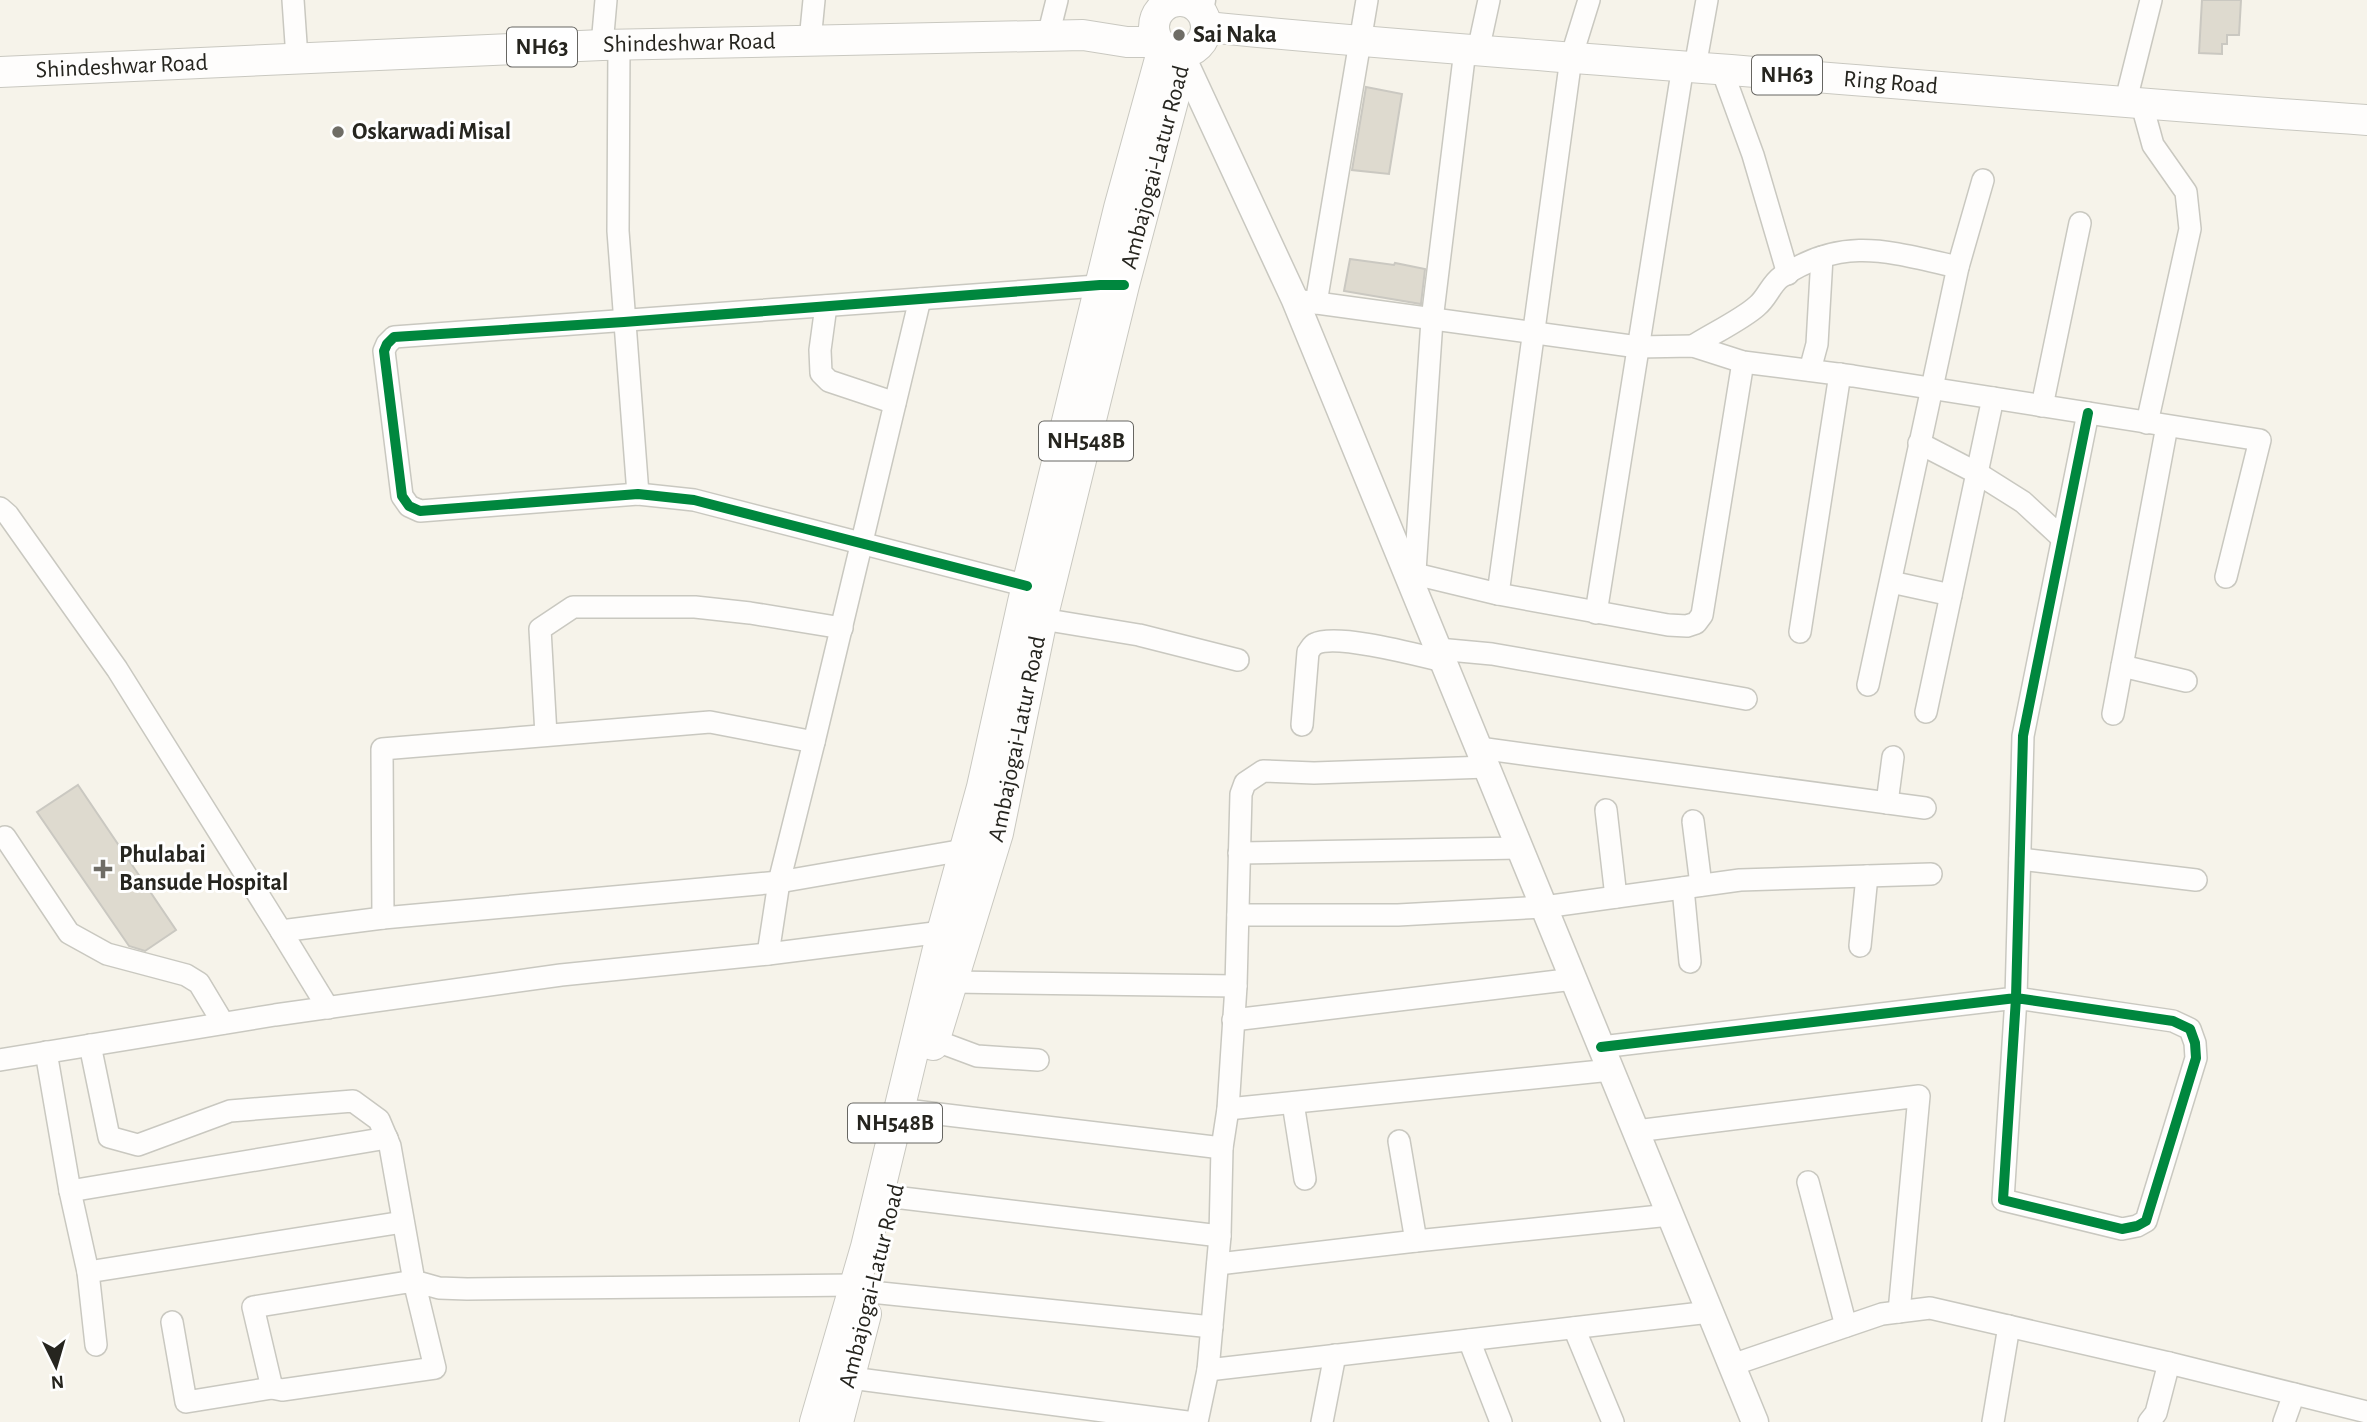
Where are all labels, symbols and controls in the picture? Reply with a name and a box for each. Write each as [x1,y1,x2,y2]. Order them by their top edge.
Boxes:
place label: Sai Naka [1193,23,1277,47]
marker: Sai Naka [1171,27,1187,43]
road number: NH63 [507,28,577,66]
street label: Shindeshwar Road [603,29,776,57]
street label: Shindeshwar Road [35,51,209,82]
road number: NH63 [1752,55,1822,94]
street label: Ambajogai-Latur Road [1117,63,1194,272]
street label: Ring Road [1842,67,1939,99]
place label: Oskarwadi Misal [352,120,511,144]
marker: Oskarwadi Misal [330,124,346,140]
road number: NH548B [1039,422,1133,461]
street label: Ambajogai-Latur Road [984,634,1050,845]
place label: Phulabai Bansude Hospital [119,843,288,895]
marker: Phulabai Bansude Hospital [93,859,113,879]
road number: NH548B [848,1104,942,1142]
street label: Ambajogai-Latur Road [835,1181,909,1391]
north arrow [21,1331,91,1401]
text: N [50,1371,65,1391]

